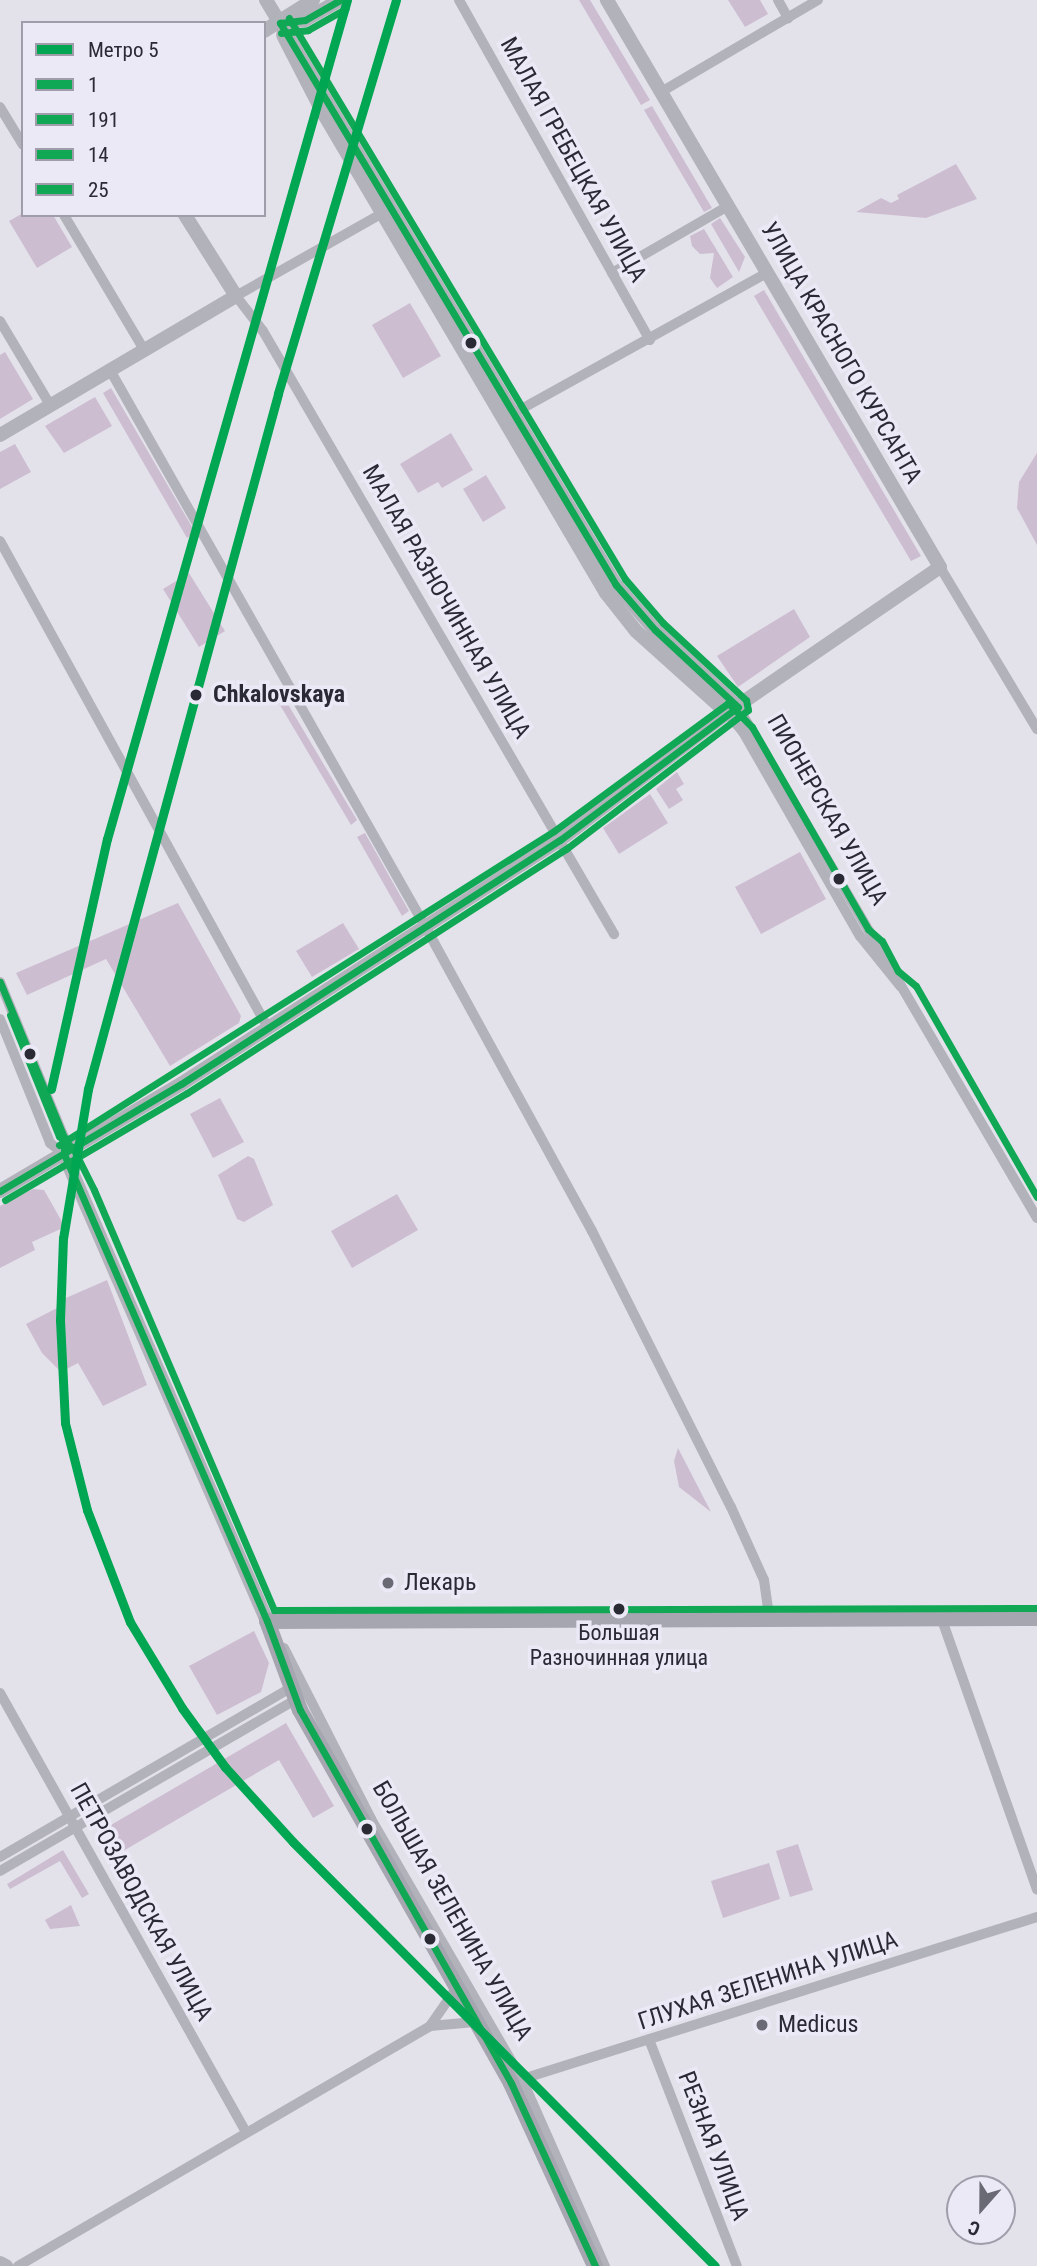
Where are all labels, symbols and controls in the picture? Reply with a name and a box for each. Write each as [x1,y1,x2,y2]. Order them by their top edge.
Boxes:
legend [21,21,266,217]
street label: МАЛАЯ ГРЕБЕЦКАЯ УЛИЦА [494,33,652,287]
text: Метро 5 [88,38,159,62]
text: 1 [88,73,98,97]
text: 191 [88,108,119,132]
text: 14 [88,143,109,167]
text: 25 [88,178,109,202]
street label: УЛИЦА КРАСНОГО КУРСАНТА [754,217,928,489]
unlabelled marker [464,336,478,350]
street label: МАЛАЯ РАЗНОЧИННАЯ УЛИЦА [356,460,536,744]
place label: Chkalovskaya [213,681,345,709]
marker: Chkalovskaya [185,684,207,706]
street label: ПИОНЕРСКАЯ УЛИЦА [761,709,893,911]
unlabelled marker [832,872,846,886]
unlabelled marker [23,1047,37,1061]
place label: Лекарь [404,1569,476,1597]
marker: Лекарь [378,1573,398,1593]
marker: Большая Разночинная улица [612,1602,626,1616]
place label: Большая Разночинная улица [530,1619,708,1670]
street label: БОЛЬШАЯ ЗЕЛЕНИНА УЛИЦА [366,1776,538,2046]
street label: ПЕТРОЗАВОДСКАЯ УЛИЦА [64,1778,218,2026]
unlabelled marker [360,1822,374,1836]
street label: ГЛУХАЯ ЗЕЛЕНИНА УЛИЦА [635,1925,901,2037]
unlabelled marker [423,1932,437,1946]
place label: Medicus [778,2011,858,2039]
marker: Medicus [752,2015,772,2035]
street label: РЕЗНАЯ УЛИЦА [671,2067,755,2225]
north arrow [946,2175,1016,2245]
text: С [965,2216,983,2241]

